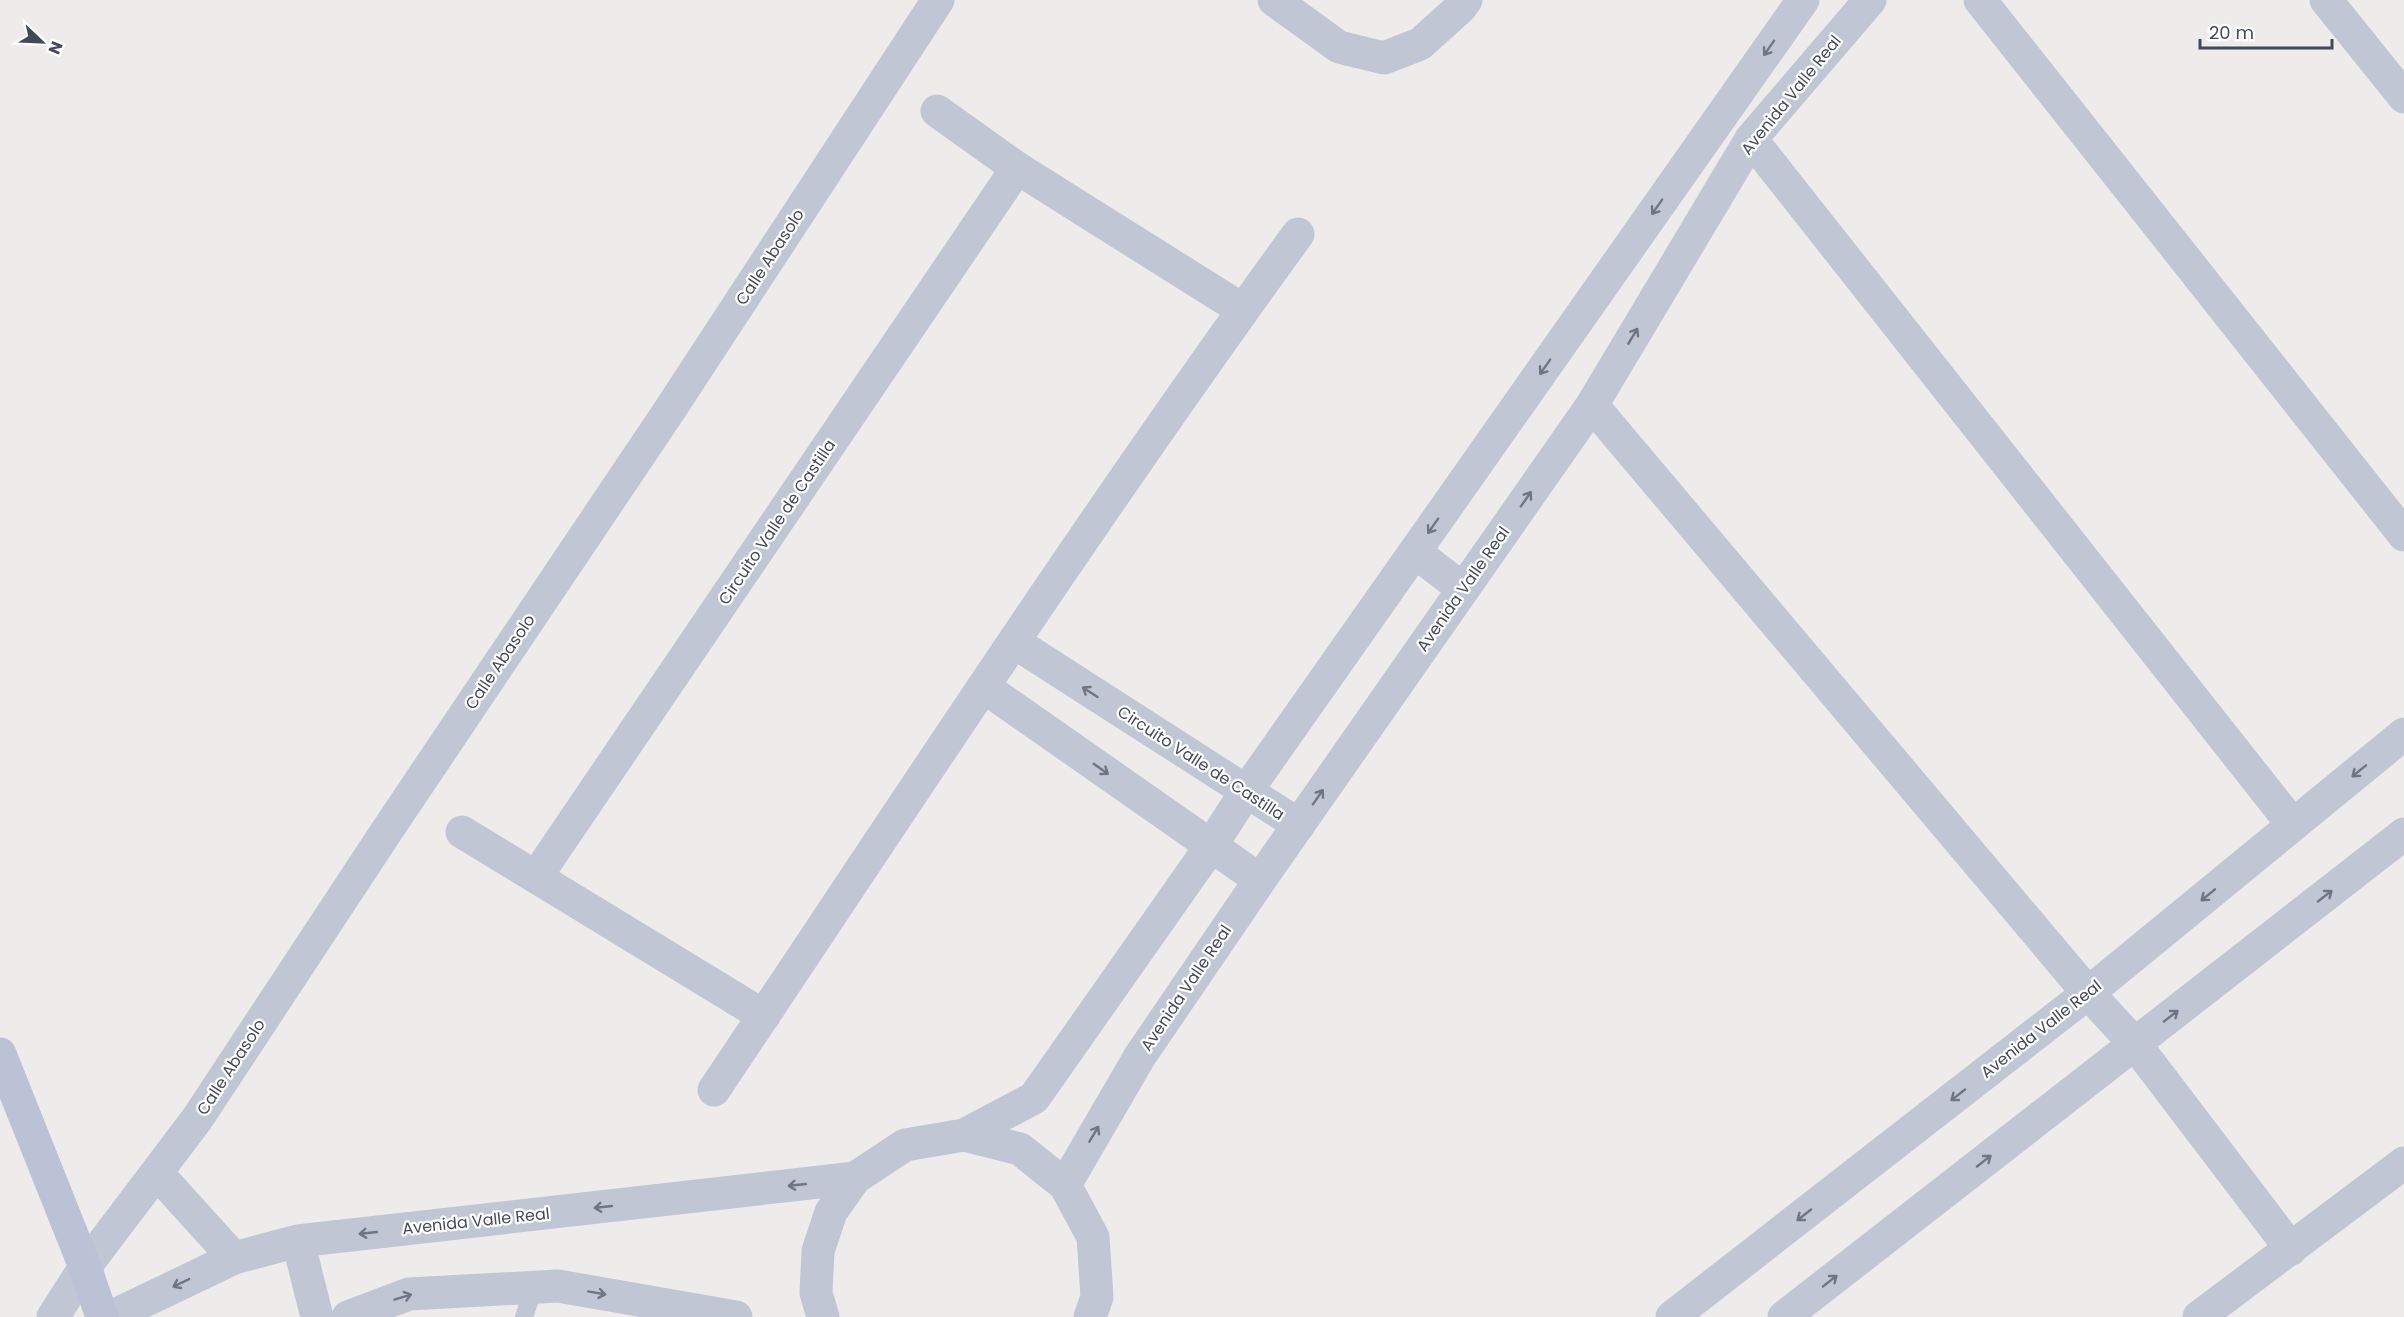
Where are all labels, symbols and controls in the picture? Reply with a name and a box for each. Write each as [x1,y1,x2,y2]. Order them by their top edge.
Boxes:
north arrow [12,12,72,72]
scale bar [2200,12,2332,50]
text: 20 m [2209,20,2254,45]
street label: Avenida Valle Real [1736,30,1846,160]
text: N [42,38,68,58]
one-way arrow [1763,39,1775,55]
one-way arrow [1651,199,1663,215]
street label: Calle Abasolo [730,204,810,310]
one-way arrow [1627,328,1639,345]
one-way arrow [1539,358,1551,375]
street label: Circuito Valle de Castilla [713,435,841,609]
one-way arrow [1520,492,1532,508]
one-way arrow [1427,518,1439,534]
street label: Avenida Valle Real [1411,522,1515,656]
street label: Calle Abasolo [460,610,540,714]
one-way arrow [1082,686,1099,698]
street label: Circuito Valle de Castilla [1113,700,1289,826]
one-way arrow [1092,763,1108,775]
one-way arrow [2351,764,2367,777]
one-way arrow [1312,789,1324,806]
one-way arrow [2200,888,2216,901]
one-way arrow [2316,890,2332,902]
street label: Avenida Valle Real [1135,920,1237,1056]
street label: Avenida Valle Real [1976,974,2106,1084]
one-way arrow [2163,1009,2179,1022]
street label: Calle Abasolo [191,1014,271,1120]
one-way arrow [1950,1089,1966,1102]
one-way arrow [1089,1126,1101,1143]
one-way arrow [1976,1155,1992,1168]
one-way arrow [788,1179,808,1190]
one-way arrow [594,1201,614,1212]
street label: Avenida Valle Real [401,1202,551,1240]
one-way arrow [1796,1208,1812,1221]
one-way arrow [359,1228,378,1239]
one-way arrow [1822,1275,1838,1288]
one-way arrow [173,1278,191,1290]
one-way arrow [587,1288,606,1299]
one-way arrow [394,1291,413,1302]

